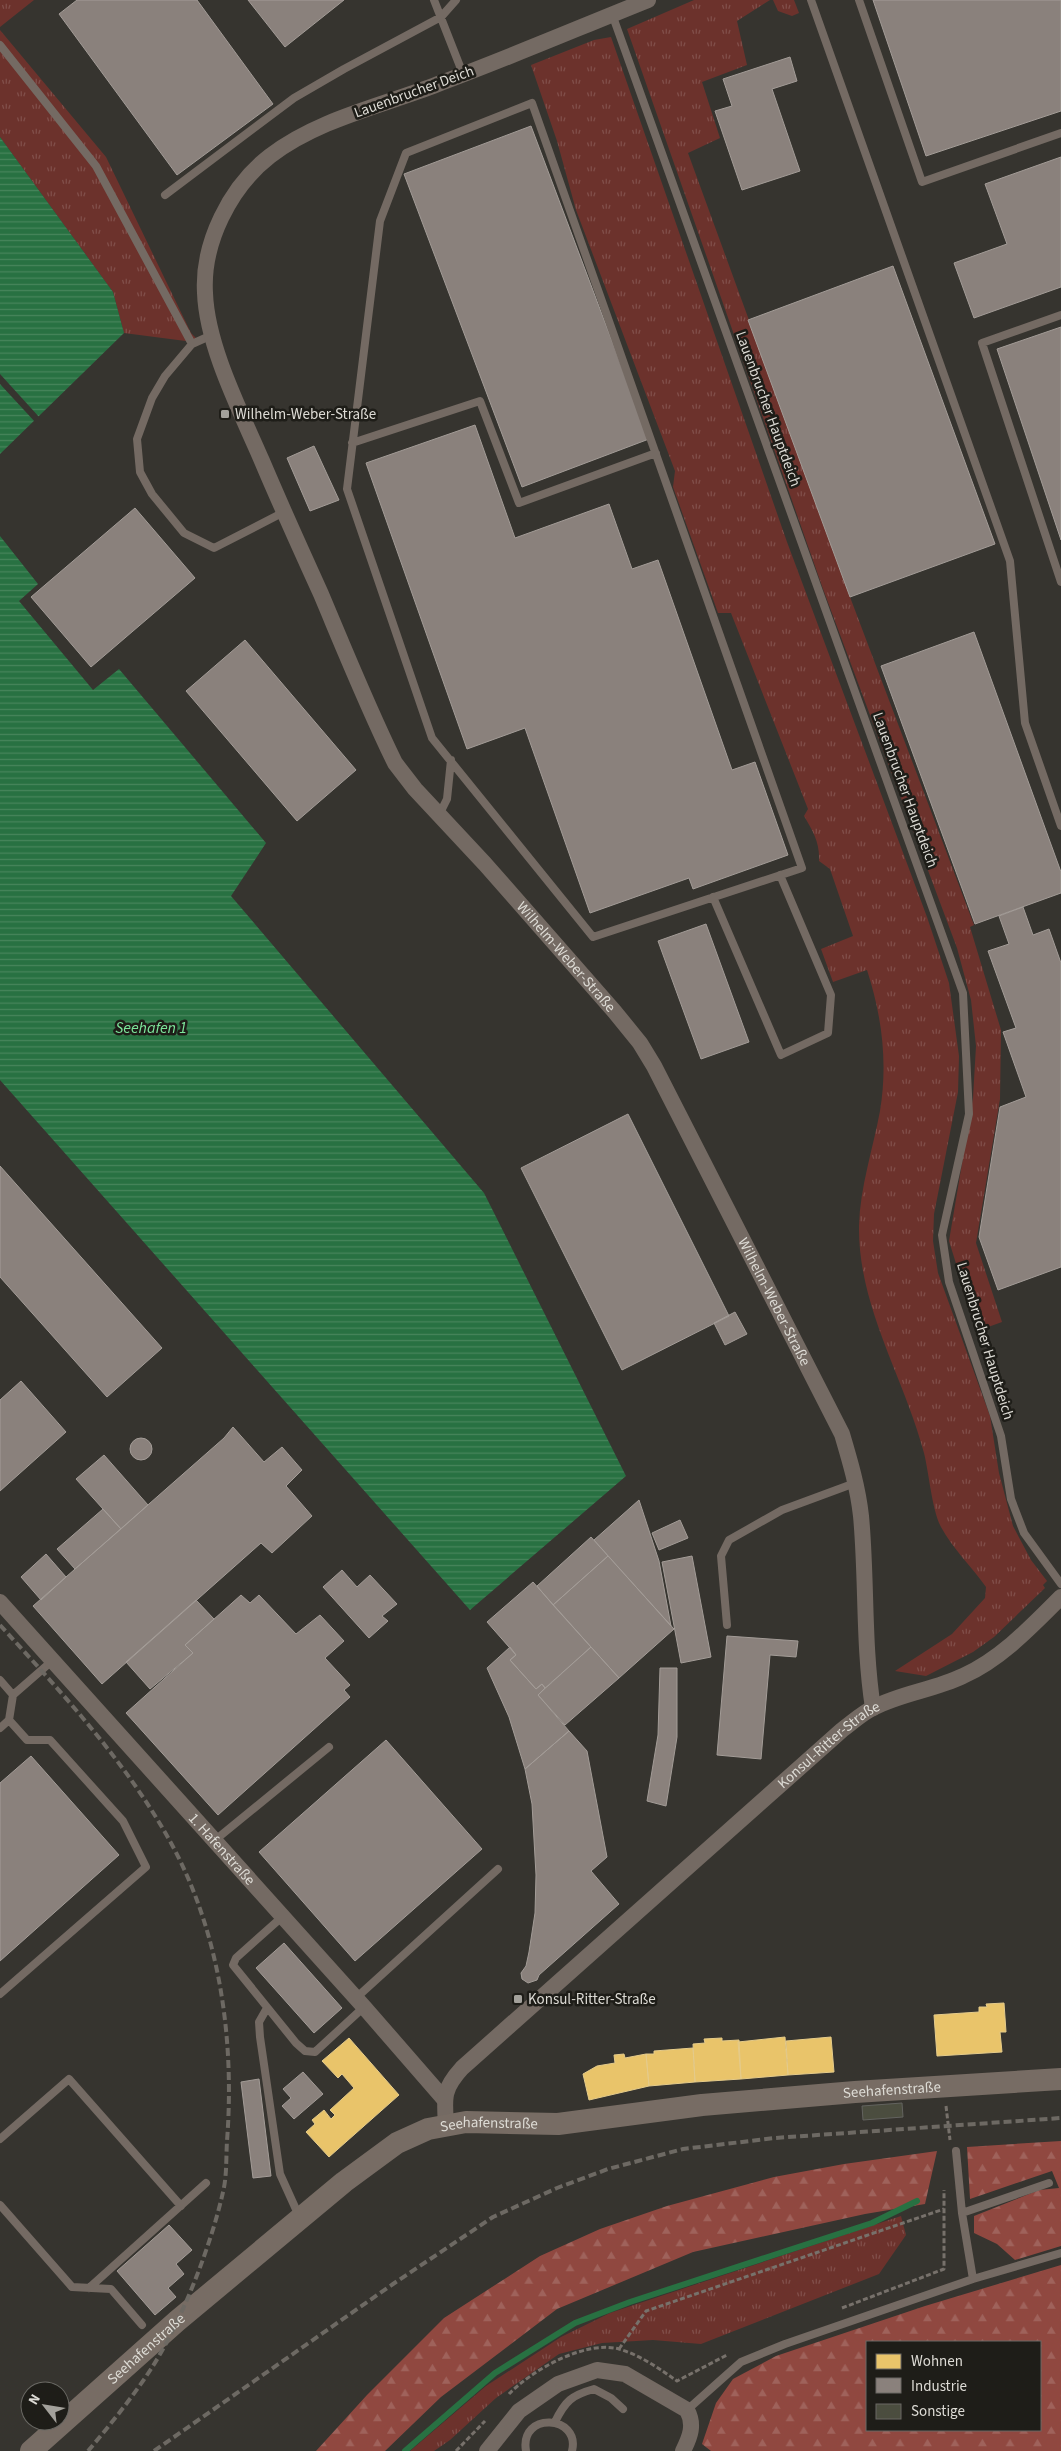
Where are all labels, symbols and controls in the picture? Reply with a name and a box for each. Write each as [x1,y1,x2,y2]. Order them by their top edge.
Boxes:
street label: Lauenbrucher Deich [351,61,477,123]
street label: Lauenbrucher Hauptdeich [730,328,806,490]
place label: Wilhelm-Weber-Straße [235,404,376,425]
marker: Wilhelm-Weber-Straße [219,408,231,420]
street label: Lauenbrucher Hauptdeich [867,709,943,871]
street label: Wilhelm-Weber-Straße [512,897,621,1017]
water label: Seehafen 1 [115,1017,187,1039]
street label: Wilhelm-Weber-Straße [733,1234,816,1369]
street label: Lauenbrucher Hauptdeich [951,1260,1019,1422]
street label: Konsul-Ritter-Straße [773,1696,883,1793]
street label: 1. Hafenstraße [184,1808,260,1890]
place label: Konsul-Ritter-Straße [528,1989,656,2010]
marker: Konsul-Ritter-Straße [512,1993,524,2005]
street label: Seehafenstraße [842,2076,942,2103]
street label: Seehafenstraße [438,2111,538,2137]
street label: Seehafenstraße [102,2308,190,2389]
legend [866,2341,1041,2431]
text: Wohnen [911,2351,963,2372]
text: Industrie [911,2376,967,2397]
north arrow [20,2381,70,2431]
text: N [24,2391,46,2409]
text: Sonstige [911,2401,965,2422]

